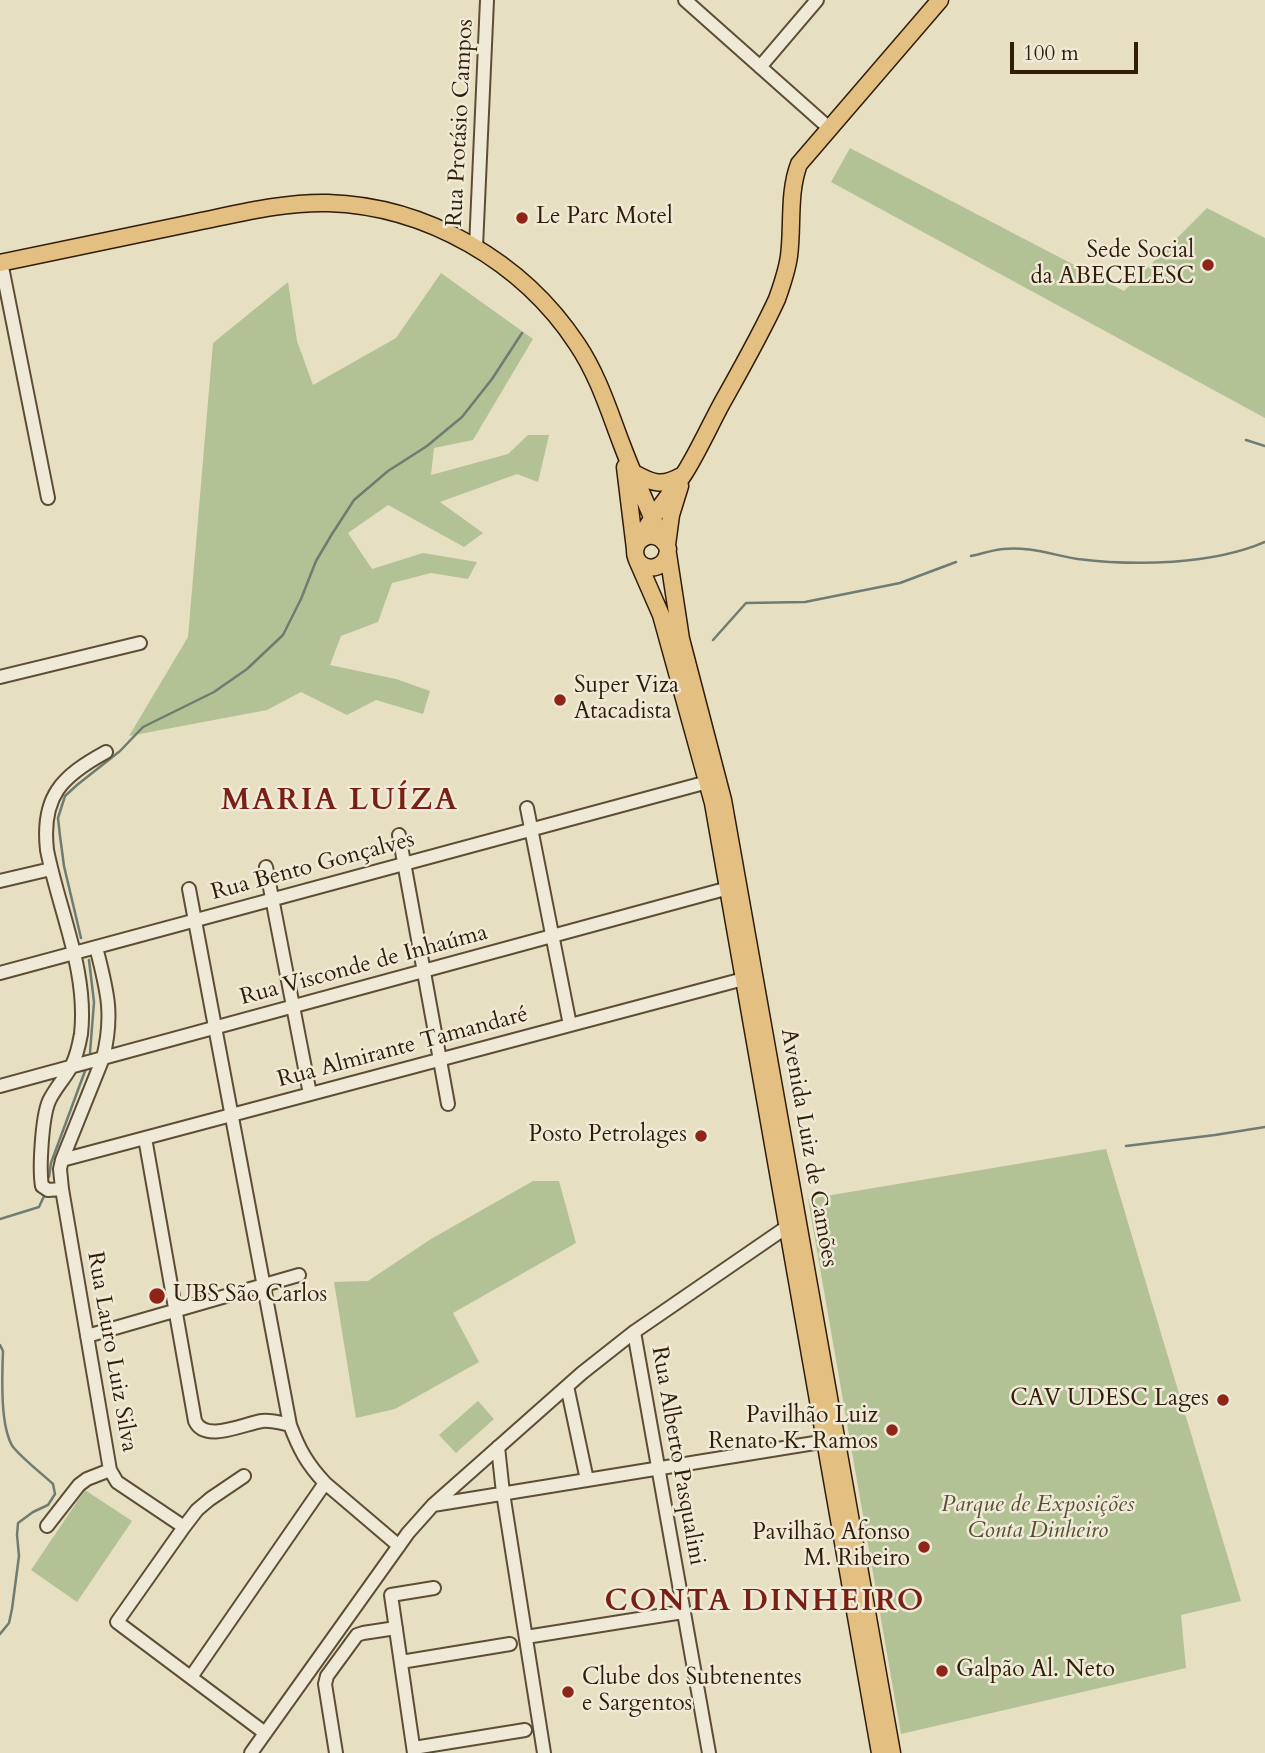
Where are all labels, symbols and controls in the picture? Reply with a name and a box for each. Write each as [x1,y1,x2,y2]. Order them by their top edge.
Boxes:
street label: Rua Protásio Campos [442,18,480,228]
scale bar [1013,28,1141,72]
text: 100 m [1023,39,1079,68]
place label: Le Parc Motel [536,204,673,232]
marker: Le Parc Motel [514,210,530,226]
place label: Sede Social da ABECELESC [1030,238,1194,292]
marker: Sede Social da ABECELESC [1200,257,1216,273]
place label: Super Viza Atacadista [574,673,679,727]
marker: Super Viza Atacadista [552,692,568,708]
district label: MARIA LUÍZA [222,784,458,820]
street label: Rua Bento Gonçalves [208,827,418,907]
street label: Rua Visconde de Inhaúma [237,920,491,1012]
street label: Rua Almirante Tamandaré [275,1001,531,1095]
street label: Avenida Luiz de Camões [773,1026,843,1270]
place label: Posto Petrolages [528,1122,687,1150]
marker: Posto Petrolages [693,1128,709,1144]
street label: Rua Lauro Luiz Silva [80,1250,142,1454]
place label: UBS São Carlos [173,1282,327,1310]
marker: UBS São Carlos [147,1286,167,1306]
street label: Rua Alberto Pasqualini [644,1344,710,1568]
place label: CAV UDESC Lages [1010,1386,1209,1414]
marker: CAV UDESC Lages [1215,1392,1231,1408]
place label: Pavilhão Luiz Renato K. Ramos [708,1403,878,1457]
marker: Pavilhão Luiz Renato K. Ramos [884,1422,900,1438]
park label: Parque de Exposições Conta Dinheiro [941,1492,1135,1546]
place label: Pavilhão Afonso M. Ribeiro [752,1520,910,1574]
marker: Pavilhão Afonso M. Ribeiro [916,1539,932,1555]
district label: CONTA DINHEIRO [606,1585,924,1621]
place label: Galpão Al. Neto [956,1657,1115,1685]
marker: Galpão Al. Neto [934,1663,950,1679]
place label: Clube dos Subtenentes e Sargentos [582,1665,802,1719]
marker: Clube dos Subtenentes e Sargentos [560,1684,576,1700]

